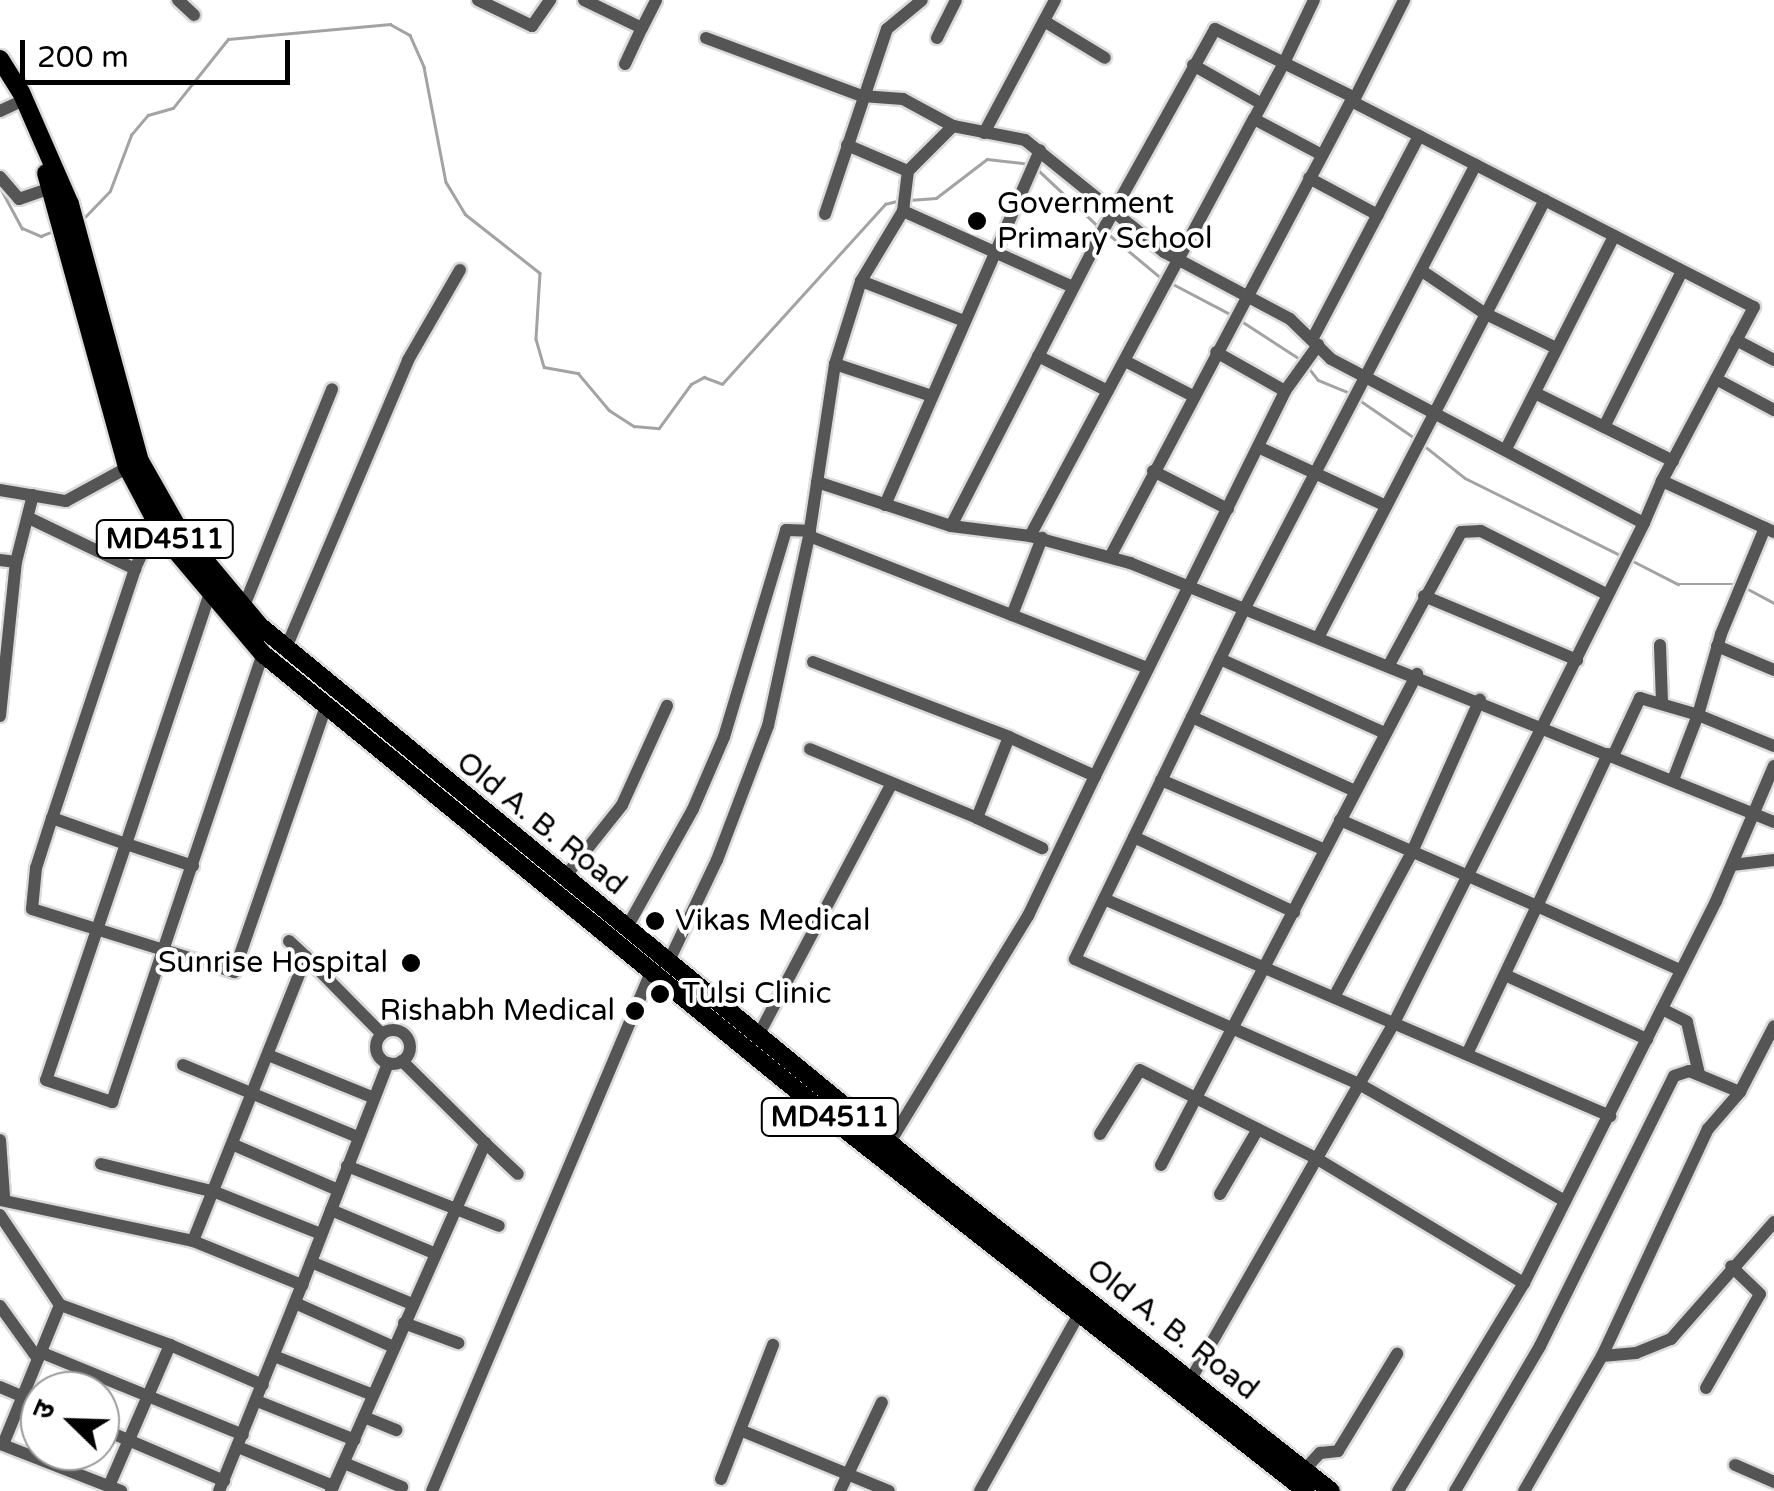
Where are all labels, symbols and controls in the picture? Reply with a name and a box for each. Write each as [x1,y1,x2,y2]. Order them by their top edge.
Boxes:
scale bar [25,20,295,82]
text: 200 m [37,39,129,76]
place label: Government Primary School [997,186,1212,256]
marker: Government Primary School [966,210,988,232]
road number: MD4511 [95,516,235,562]
street label: Old A. B. Road [449,745,633,903]
place label: Vikas Medical [675,903,870,939]
marker: Vikas Medical [644,910,666,932]
place label: Sunrise Hospital [158,945,388,981]
marker: Sunrise Hospital [398,950,424,976]
place label: Tulsi Clinic [682,976,831,1012]
marker: Tulsi Clinic [647,981,673,1007]
place label: Rishabh Medical [379,993,615,1029]
marker: Rishabh Medical [624,1000,646,1022]
road number: MD4511 [760,1094,900,1140]
street label: Old A. B. Road [1079,1252,1265,1408]
north arrow [20,1371,120,1471]
text: उ [25,1396,63,1424]

